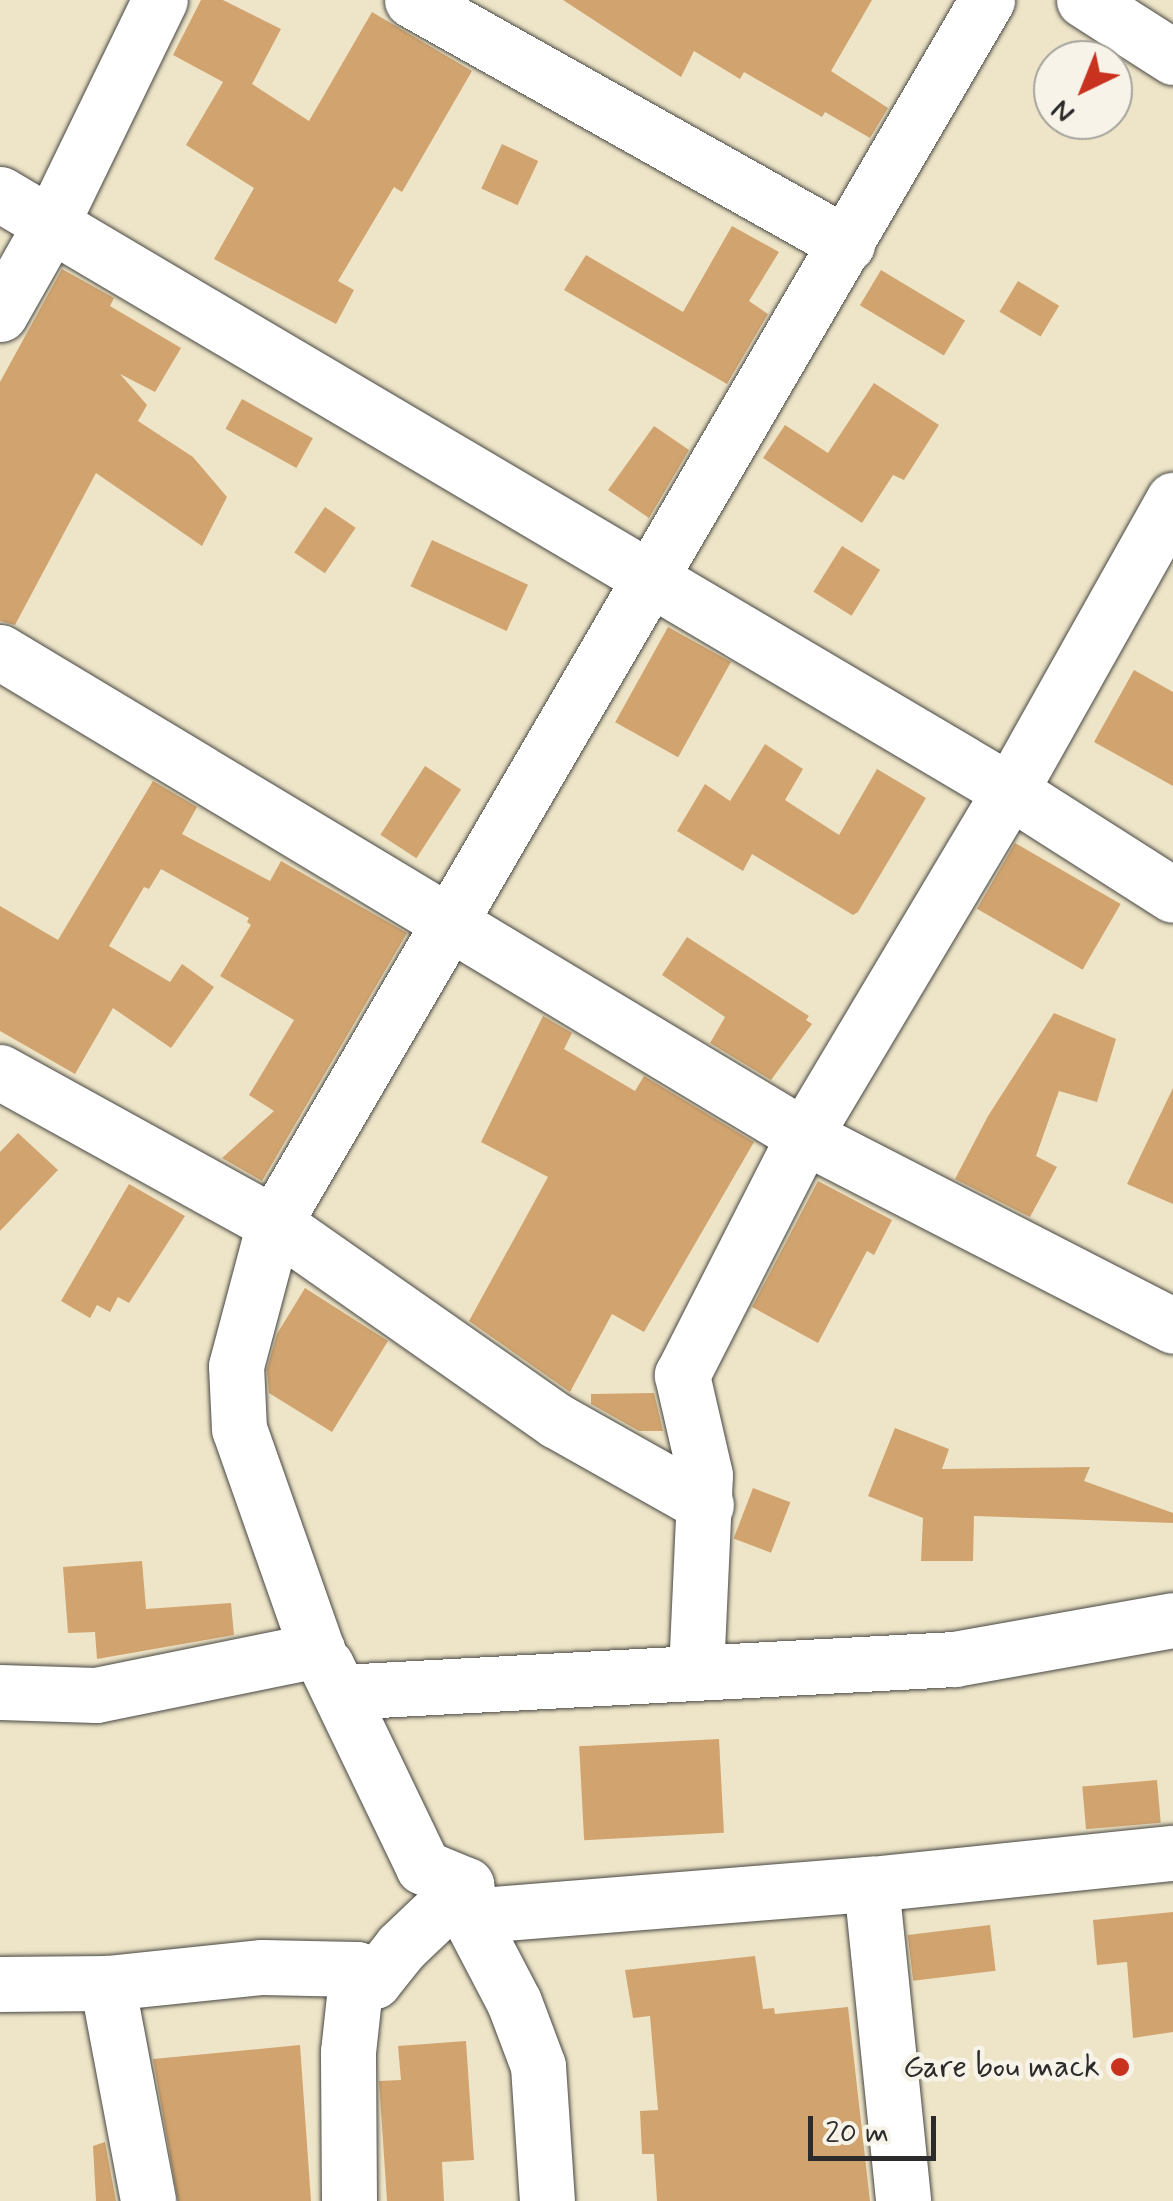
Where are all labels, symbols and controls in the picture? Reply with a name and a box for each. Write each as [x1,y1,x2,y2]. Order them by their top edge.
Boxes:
north arrow [1033,40,1133,140]
text: N [1044,91,1083,131]
place label: Gare bou mack [906,2048,1100,2086]
marker: Gare bou mack [1109,2056,1131,2078]
scale bar [813,2096,940,2158]
text: 20 m [825,2114,889,2153]

